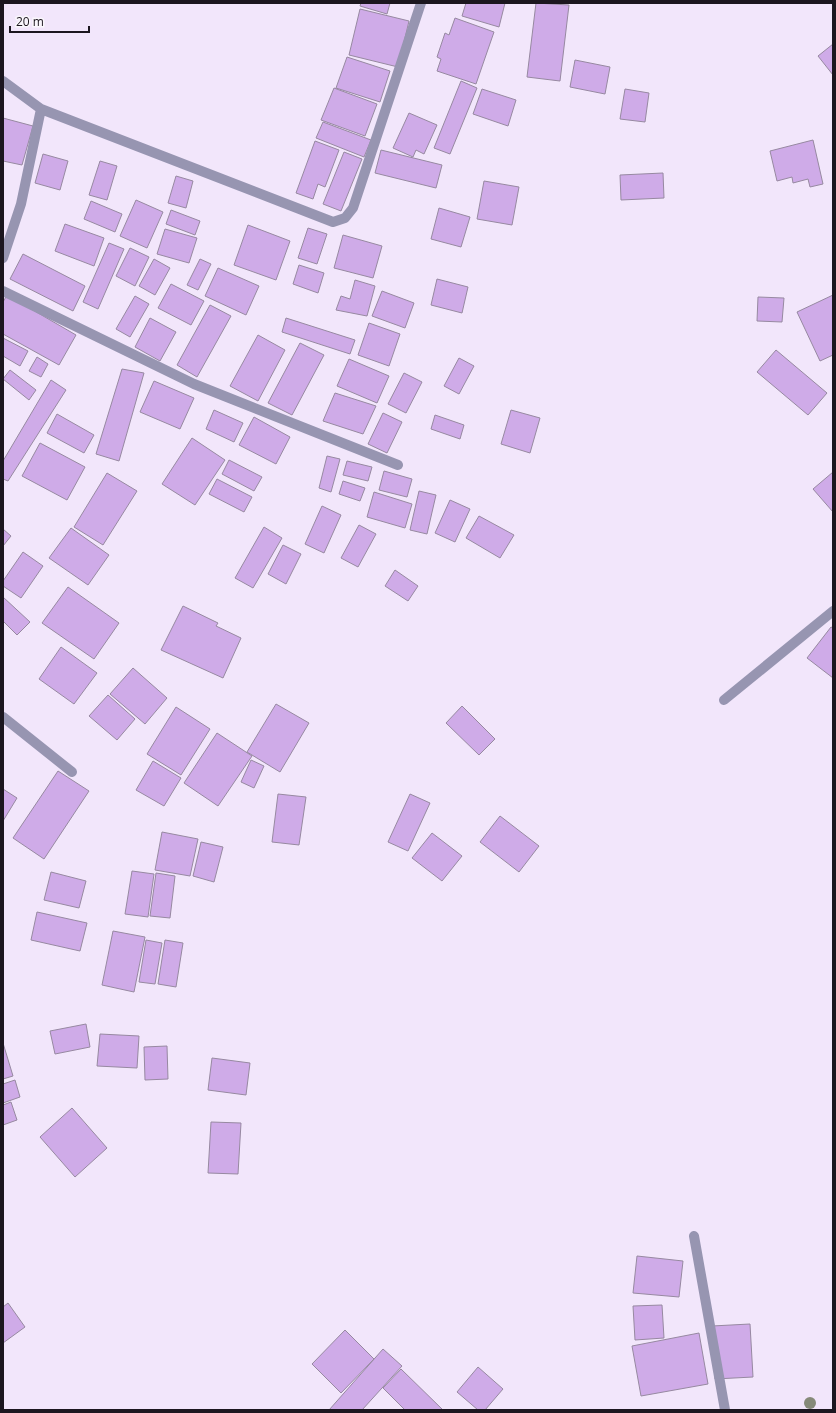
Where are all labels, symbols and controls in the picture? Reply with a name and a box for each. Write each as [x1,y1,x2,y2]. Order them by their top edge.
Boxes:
scale bar [10,8,89,34]
text: 20 m [16,13,44,30]

